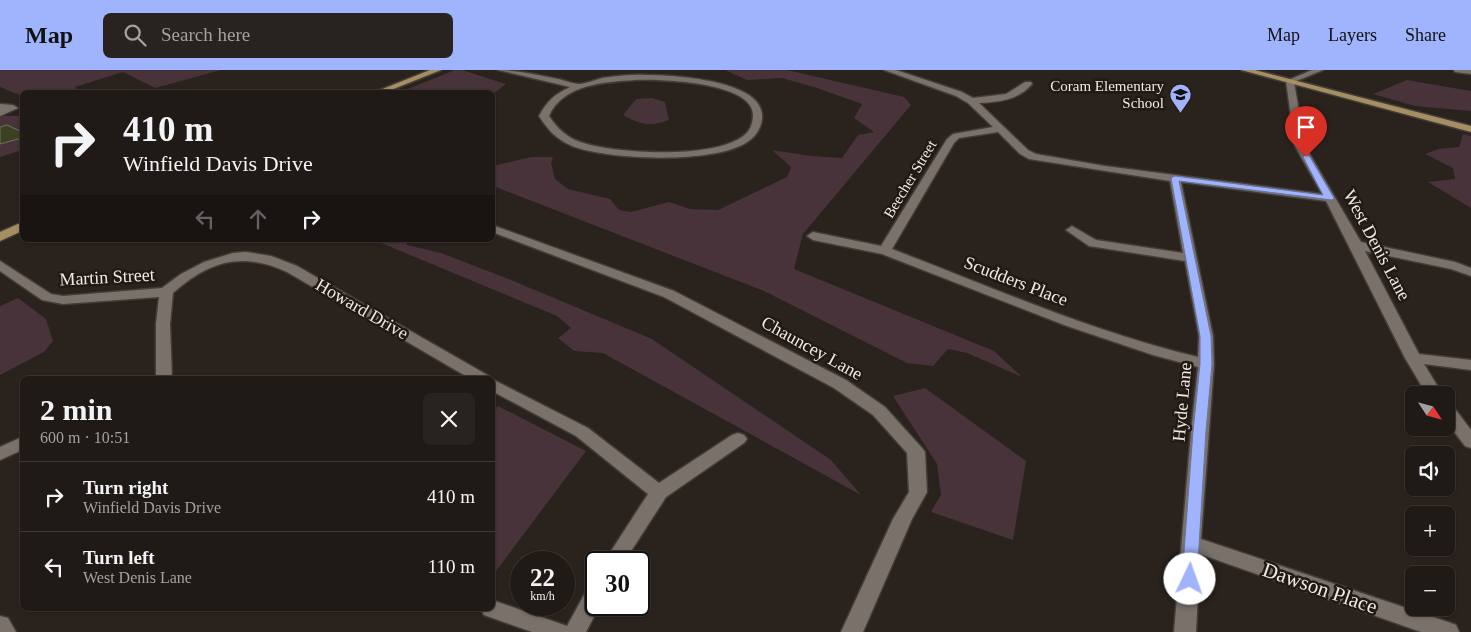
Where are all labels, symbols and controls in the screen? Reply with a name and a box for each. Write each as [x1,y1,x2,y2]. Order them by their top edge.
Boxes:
search box [103,13,453,58]
icon: search [121,21,149,49]
text: Map [25,22,73,48]
text: Search here [161,24,250,45]
text: Map [1267,25,1300,45]
text: Layers [1328,25,1377,45]
text: Share [1405,25,1446,45]
place label: Coram Elementary School [1050,78,1164,111]
school or university icon: Coram Elementary School [1168,83,1192,114]
pin [1285,106,1327,157]
icon: right [40,110,105,175]
text: 410 m [123,110,213,149]
icon: arrive [1292,113,1320,141]
street label: Beecher Street [881,137,940,221]
text: Winfield Davis Drive [123,151,313,176]
street label: West Denis Lane [1339,186,1415,304]
icon: left [191,205,219,233]
icon: ahead [244,205,272,233]
icon: right [297,205,325,233]
street label: Scudders Place [961,252,1071,310]
street label: Martin Street [59,265,155,289]
street label: Howard Drive [312,274,412,344]
street label: Chauncey Lane [758,312,866,384]
street label: Hyde Lane [1169,362,1195,442]
north arrow [1405,386,1455,436]
map controls [1405,386,1455,616]
text: 2 min [40,393,113,426]
button: close [423,393,475,445]
text: 600 m · 10:51 [40,429,130,446]
button: sound [1405,446,1455,496]
text: Turn right [83,477,168,498]
icon: right [40,483,68,511]
text: 410 m [427,486,475,507]
text: Winfield Davis Drive [83,499,221,516]
button: + [1405,506,1455,556]
text: Turn left [83,547,155,568]
speed limit sign: 30 [585,551,650,616]
position arrow [1163,552,1215,604]
icon: left [40,553,68,581]
text: 110 m [428,556,475,577]
street label: Dawson Place [1260,557,1380,619]
text: 22 [530,564,555,591]
button: − [1405,566,1455,616]
text: West Denis Lane [83,569,192,586]
text: km/h [530,589,555,603]

